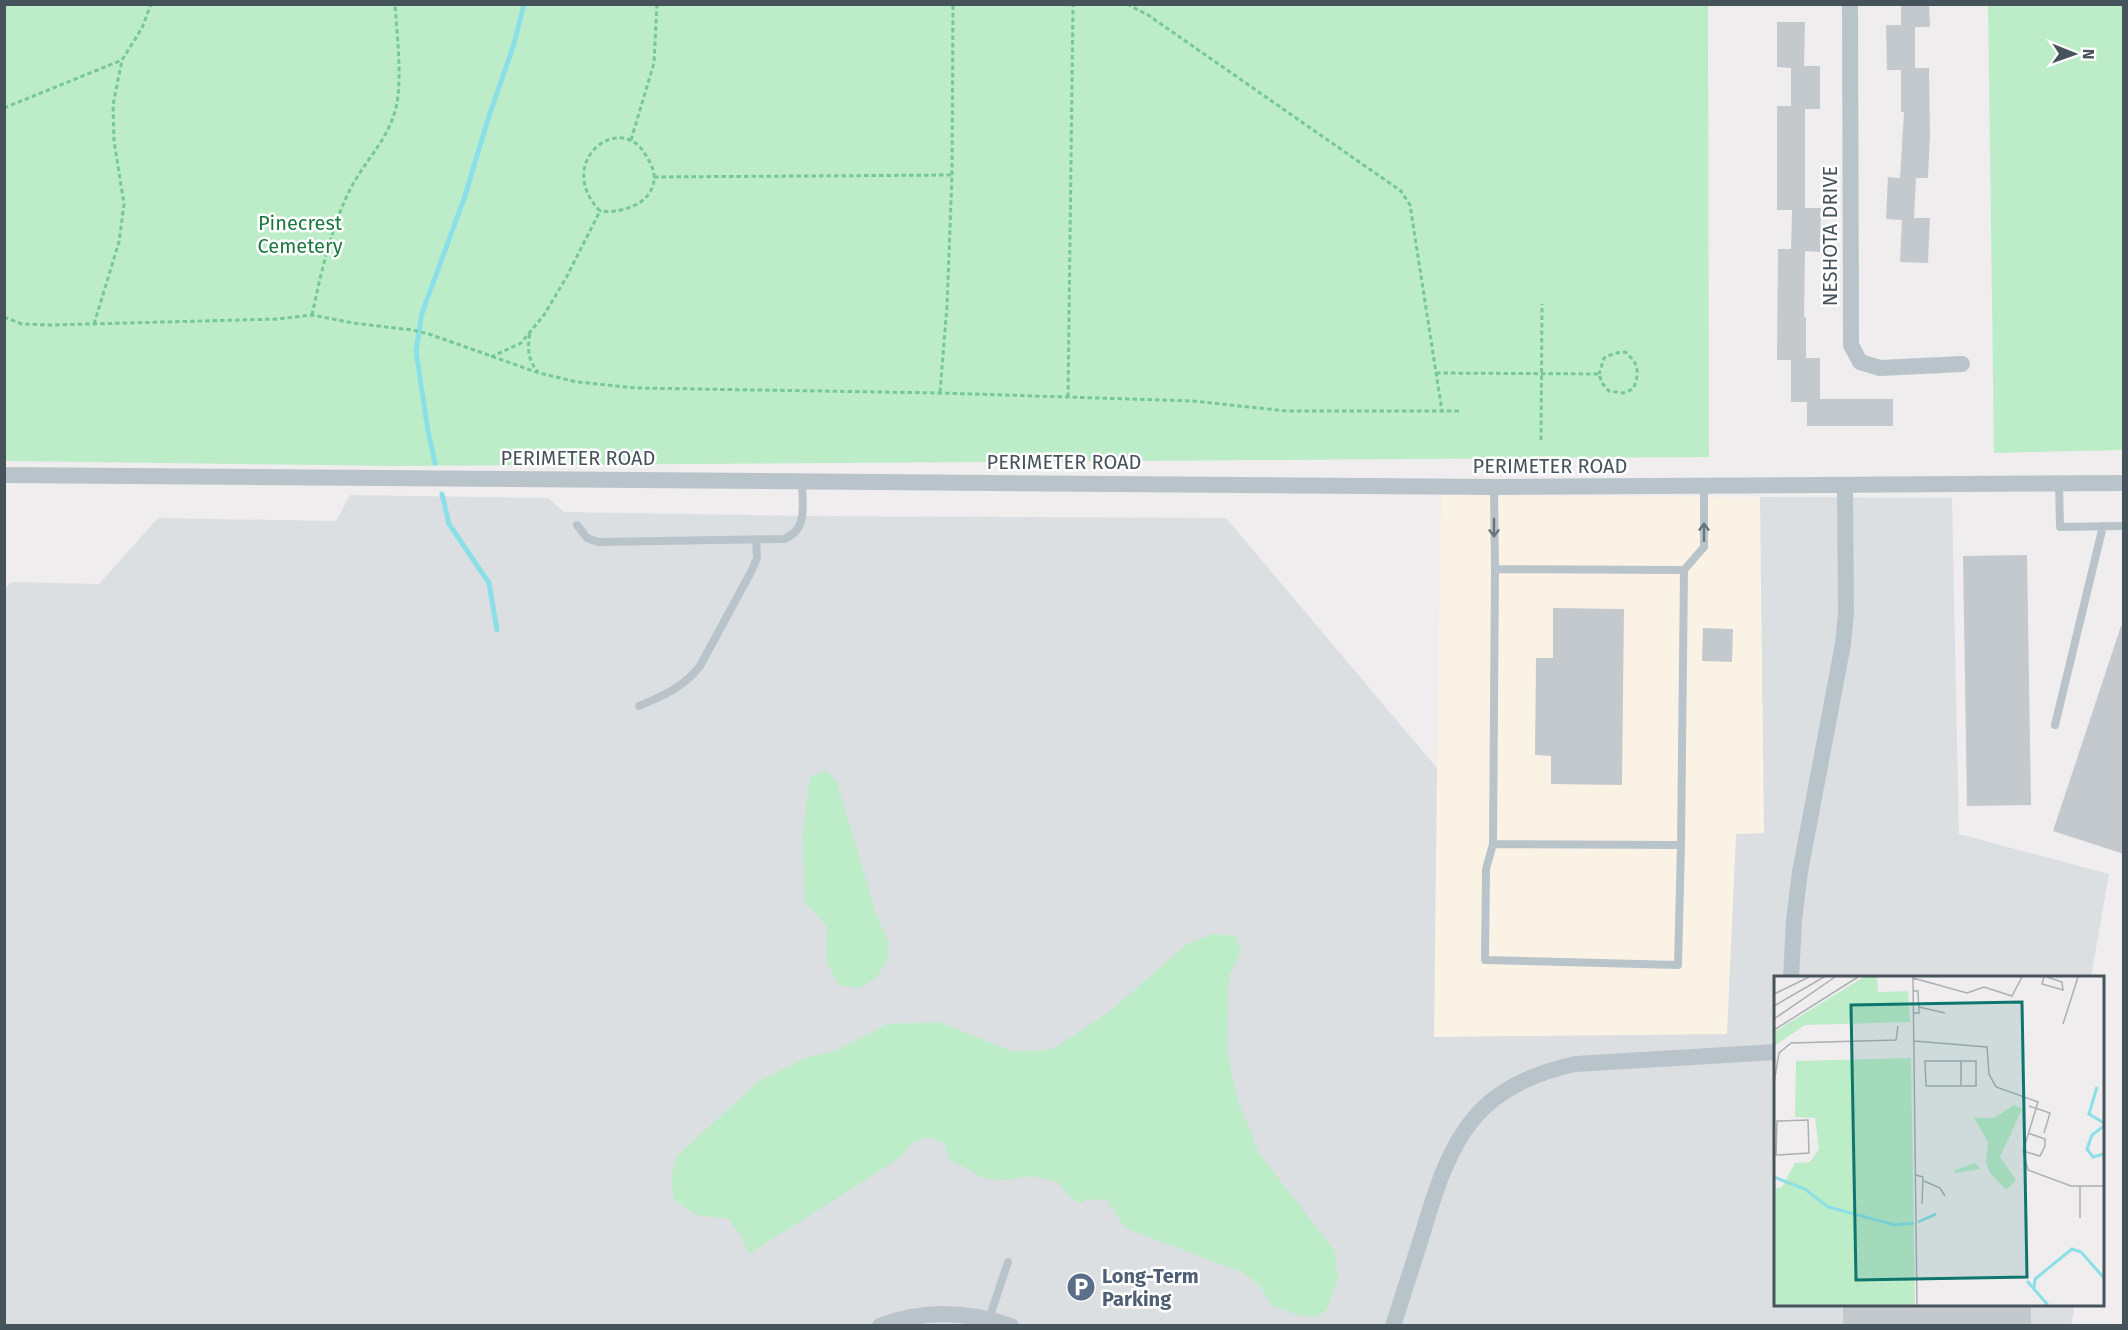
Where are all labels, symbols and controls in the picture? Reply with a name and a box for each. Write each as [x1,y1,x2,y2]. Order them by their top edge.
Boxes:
north arrow [2044,24,2104,84]
text: N [2079,49,2098,60]
street label: NESHOTA DRIVE [1818,166,1842,306]
park label: Pinecrest Cemetery [257,211,343,258]
street label: PERIMETER ROAD [501,446,655,470]
street label: PERIMETER ROAD [987,450,1141,474]
street label: PERIMETER ROAD [1473,454,1627,478]
one-way arrow [1488,518,1500,538]
one-way arrow [1698,523,1710,543]
inset map [1774,976,2104,1306]
place label: Long-Term Parking [1102,1264,1199,1311]
parking icon: Long-Term Parking [1065,1271,1097,1303]

